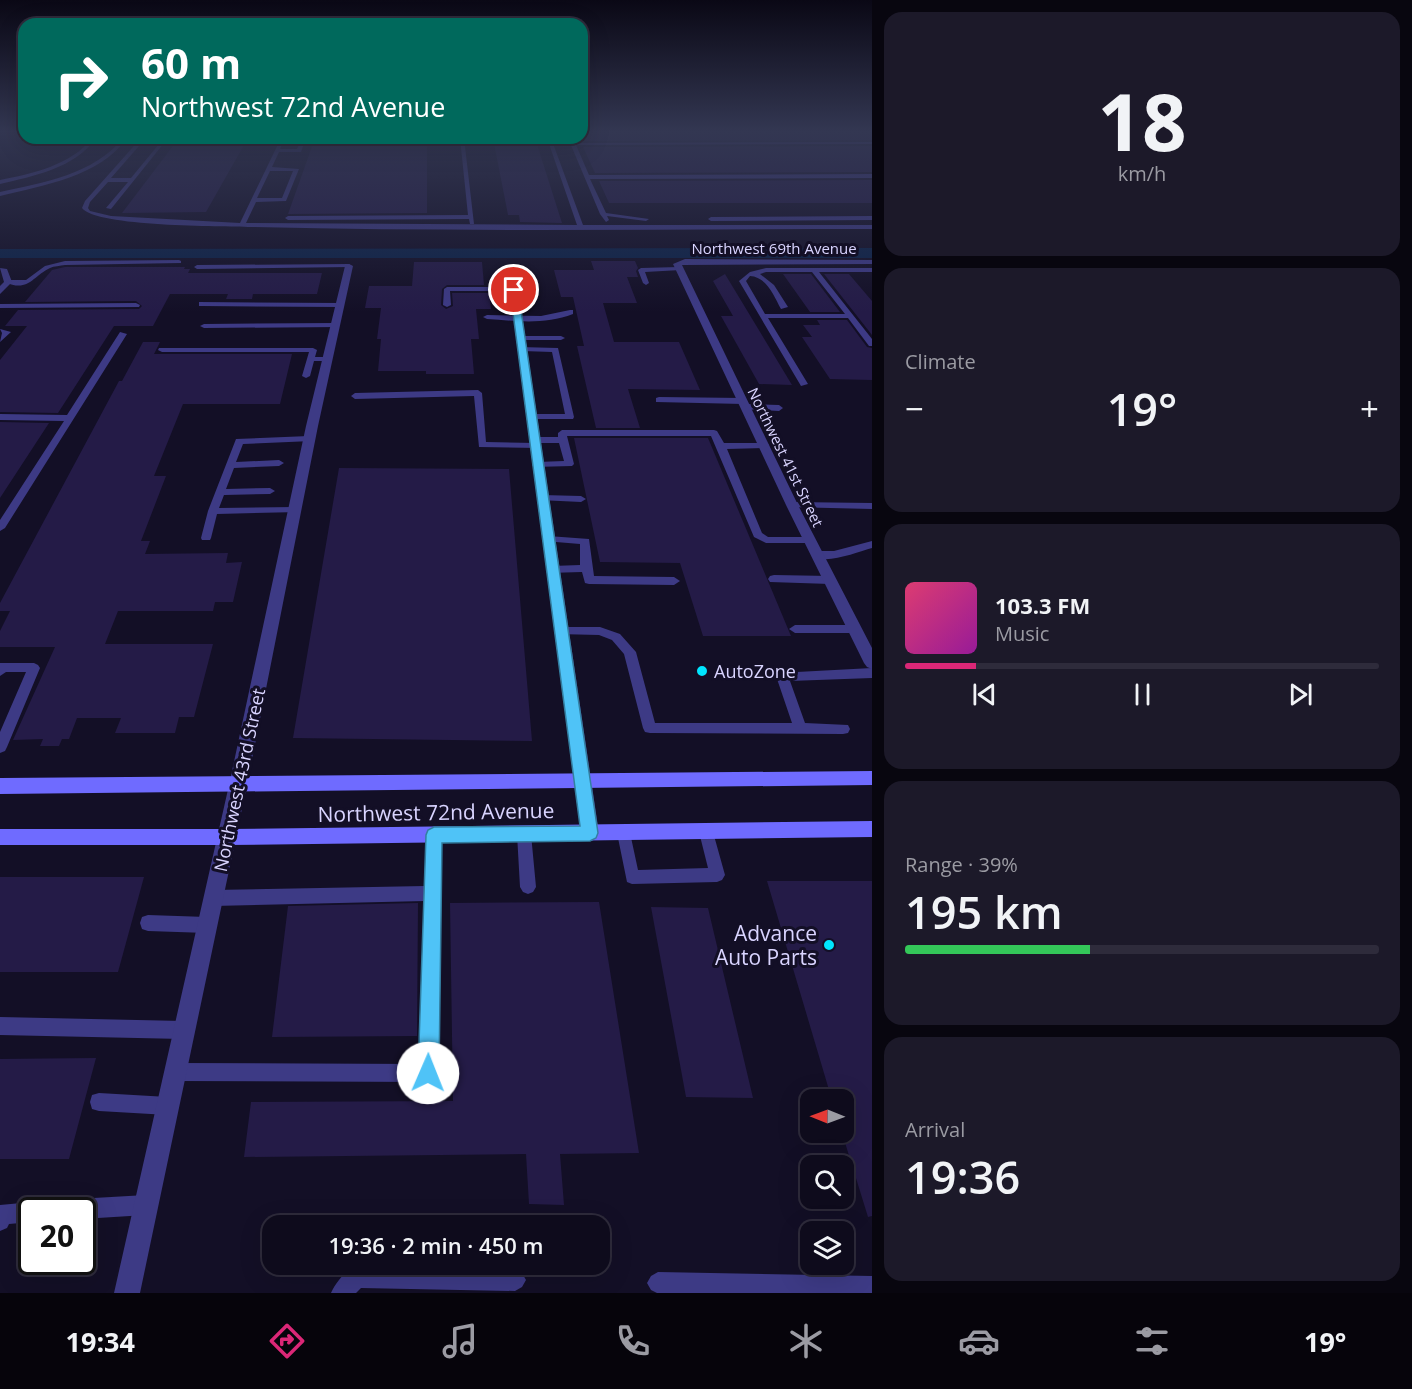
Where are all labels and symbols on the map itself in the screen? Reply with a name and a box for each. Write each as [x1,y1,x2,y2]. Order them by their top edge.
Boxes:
street label: Northwest 69th Avenue [691,238,857,258]
pin [488,264,539,315]
street label: Northwest 41st Street [744,384,828,530]
place label: AutoZone [714,659,796,683]
marker: AutoZone [695,664,709,678]
street label: Northwest 43rd Street [208,686,270,874]
street label: Northwest 72nd Avenue [317,796,555,828]
place label: Advance Auto Parts [715,919,817,971]
marker: Advance Auto Parts [822,938,836,952]
position arrow [396,1041,460,1105]
north arrow [800,1089,854,1143]
speed limit sign: 20 [18,1197,96,1275]

